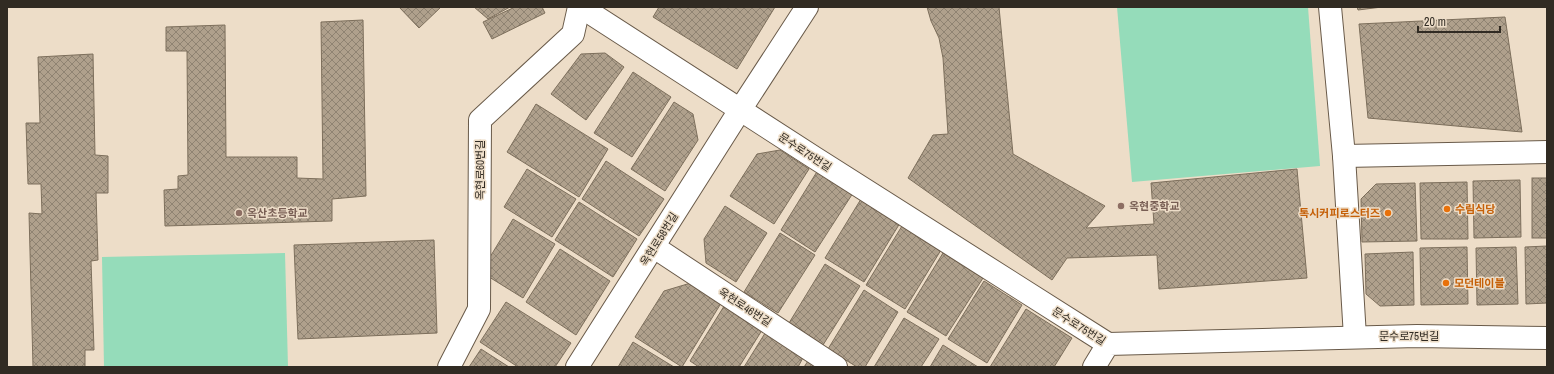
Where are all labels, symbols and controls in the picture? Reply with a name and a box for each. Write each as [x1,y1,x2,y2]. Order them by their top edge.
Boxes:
scale bar [1418,8,1500,34]
text: 20 m [1424,14,1446,30]
street label: 문수로75번길 [776,130,834,174]
street label: 옥현로60번길 [473,140,487,200]
place label: 옥현중학교 [1129,199,1180,213]
marker: 옥현중학교 [1116,201,1126,211]
place label: 수림식당 [1455,202,1495,216]
marker: 수림식당 [1442,204,1452,214]
place label: 옥산초등학교 [247,206,308,220]
place label: 톡시커피로스터즈 [1299,206,1380,220]
marker: 옥산초등학교 [234,208,244,218]
marker: 톡시커피로스터즈 [1383,208,1393,218]
street label: 옥현로58번길 [637,210,681,268]
place label: 모던테이블 [1454,276,1505,290]
marker: 모던테이블 [1441,278,1451,288]
street label: 옥현로46번길 [716,285,774,329]
street label: 문수로75번길 [1050,304,1108,348]
street label: 문수로75번길 [1379,329,1439,343]

